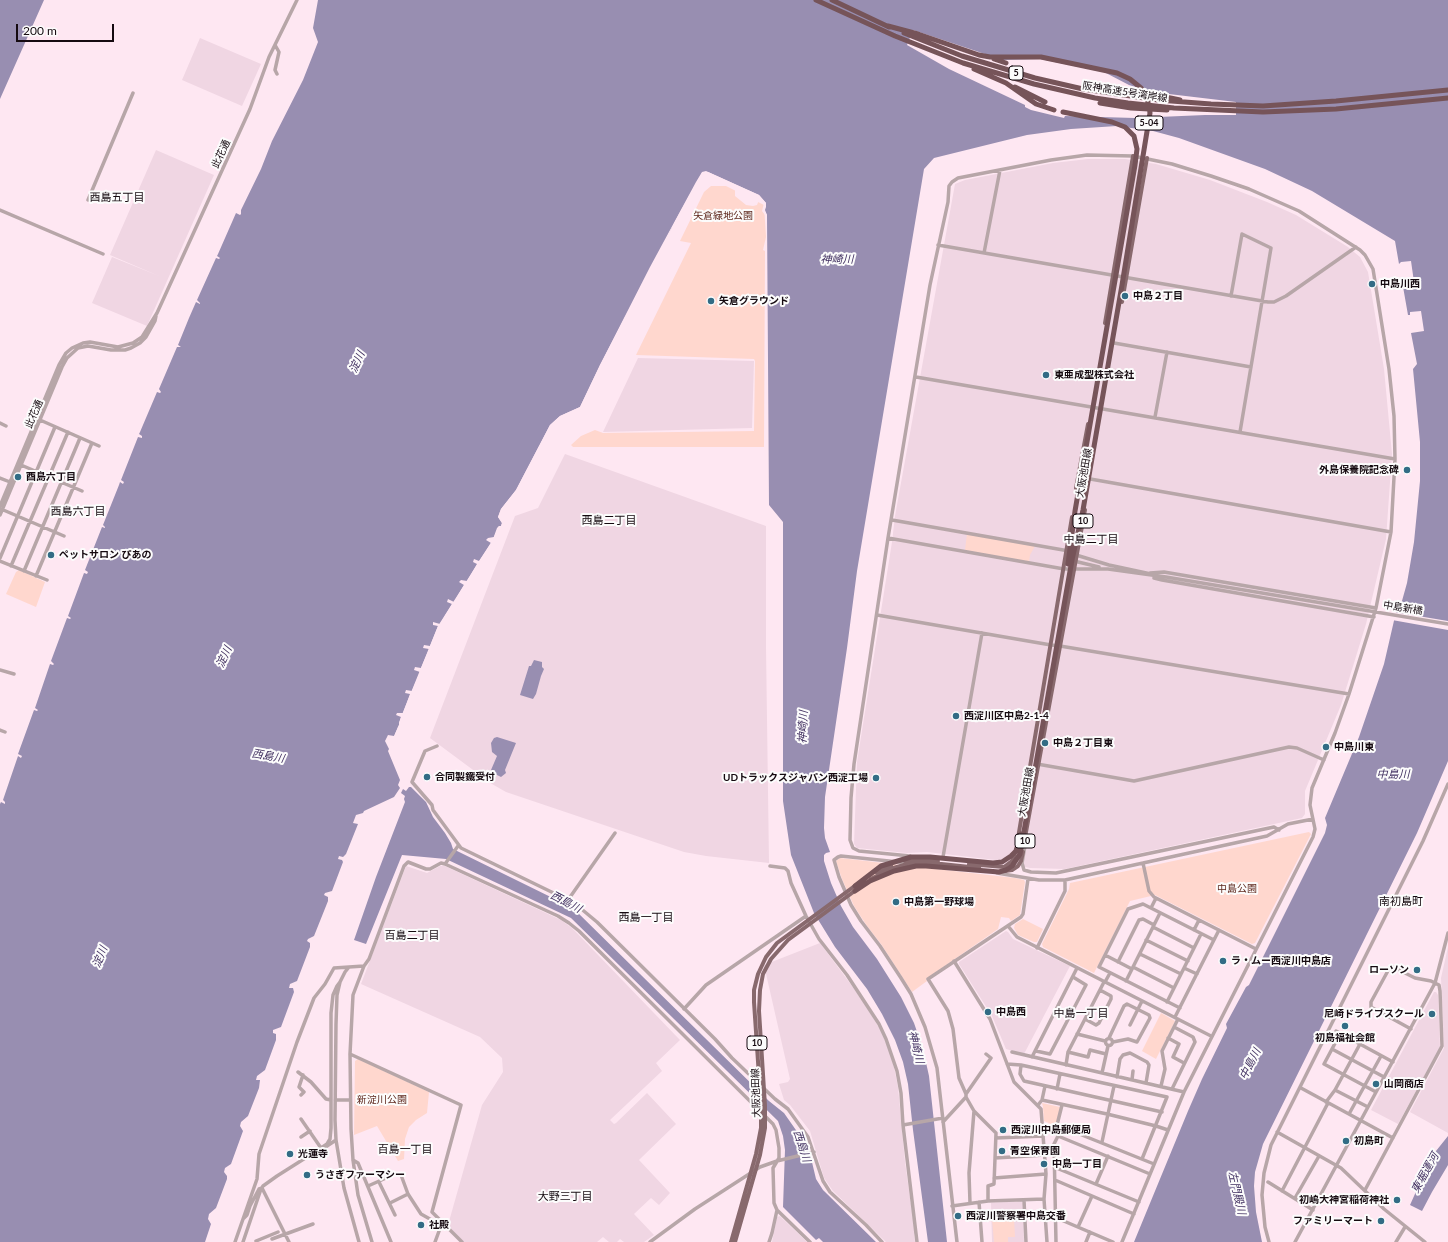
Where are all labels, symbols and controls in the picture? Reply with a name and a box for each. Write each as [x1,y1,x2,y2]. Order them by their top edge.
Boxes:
scale bar [18,16,116,42]
text: 200 m [23,23,57,38]
road number: 5 [1009,66,1023,80]
street label: 阪神高速5号湾岸線 [1082,79,1168,105]
road number: 5-04 [1135,116,1163,130]
street label: 此花通 [209,138,233,170]
district label: 酉島五丁目 [90,190,144,204]
park label: 矢倉緑地公園 [693,210,753,222]
water label: 神崎川 [821,252,853,266]
place label: 中島川西 [1380,278,1420,290]
marker: 中島川西 [1367,279,1377,289]
place label: 中島２丁目 [1133,290,1183,302]
marker: 中島２丁目 [1120,291,1130,301]
place label: 矢倉グラウンド [719,295,789,307]
marker: 矢倉グラウンド [706,296,716,306]
water label: 淀川 [346,349,368,375]
place label: 東亜成型株式会社 [1054,369,1134,381]
marker: 東亜成型株式会社 [1041,370,1051,380]
street label: 此花通 [23,398,45,430]
street label: 大阪池田線 [1074,447,1094,499]
place label: 外島保養院記念碑 [1319,464,1399,476]
marker: 外島保養院記念碑 [1402,465,1412,475]
place label: 酉島六丁目 [26,471,76,483]
marker: 酉島六丁目 [13,472,23,482]
district label: 酉島六丁目 [51,504,105,518]
district label: 西島二丁目 [582,513,636,527]
road number: 10 [1073,514,1093,528]
district label: 中島二丁目 [1064,532,1118,546]
place label: ペットサロン ぴあの [59,549,151,561]
marker: ペットサロン ぴあの [46,550,56,560]
street label: 中島新橋 [1382,599,1424,617]
water label: 淀川 [213,644,235,670]
water label: 神崎川 [796,710,810,744]
place label: 西淀川区中島2-1-4 [964,710,1049,722]
marker: 西淀川区中島2-1-4 [951,711,961,721]
place label: 中島２丁目東 [1053,737,1113,749]
marker: 中島２丁目東 [1040,738,1050,748]
place label: 中島川東 [1334,741,1374,753]
marker: 中島川東 [1321,742,1331,752]
water label: 西島川 [251,747,285,765]
street label: 大阪池田線 [1016,766,1036,818]
water label: 中島川 [1377,767,1409,781]
place label: 合同製鐵受付 [435,771,495,783]
marker: 合同製鐵受付 [422,772,432,782]
place label: UDトラックスジャパン西淀工場 [723,772,868,784]
marker: UDトラックスジャパン西淀工場 [871,773,881,783]
road number: 10 [1015,834,1035,848]
park label: 中島公園 [1217,883,1257,895]
water label: 西島川 [548,888,584,916]
district label: 南初島町 [1379,894,1423,908]
place label: 中島第一野球場 [904,896,974,908]
marker: 中島第一野球場 [891,897,901,907]
district label: 西島一丁目 [619,910,673,924]
district label: 百島二丁目 [385,928,439,942]
water label: 淀川 [90,944,110,970]
place label: ラ・ムー西淀川中島店 [1231,955,1331,967]
marker: ラ・ムー西淀川中島店 [1218,956,1228,966]
place label: ローソン [1369,964,1409,976]
marker: ローソン [1412,965,1422,975]
place label: 中島西 [996,1006,1026,1018]
district label: 中島一丁目 [1054,1006,1108,1020]
marker: 中島西 [983,1007,993,1017]
place label: 尼崎ドライブスクール [1324,1008,1424,1020]
marker: 尼崎ドライブスクール [1427,1009,1437,1019]
marker: 初島福祉会館 [1340,1021,1350,1031]
water label: 神崎川 [906,1029,926,1065]
place label: 初島福祉会館 [1315,1032,1375,1044]
road number: 10 [747,1036,767,1050]
water label: 中島川 [1237,1046,1263,1082]
street label: 大阪池田線 [749,1068,763,1118]
place label: 山岡商店 [1384,1078,1424,1090]
marker: 山岡商店 [1371,1079,1381,1089]
park label: 新淀川公園 [357,1094,407,1106]
place label: 西淀川中島郵便局 [1011,1124,1091,1136]
marker: 西淀川中島郵便局 [998,1125,1008,1135]
water label: 西島川 [791,1128,813,1164]
place label: 初島町 [1354,1135,1384,1147]
marker: 初島町 [1341,1136,1351,1146]
district label: 百島一丁目 [378,1142,432,1156]
place label: 青空保育園 [1010,1145,1060,1157]
marker: 青空保育園 [997,1146,1007,1156]
place label: 光蓮寺 [298,1148,328,1160]
marker: 光蓮寺 [285,1149,295,1159]
water label: 東堀運河 [1409,1151,1441,1195]
place label: 中島一丁目 [1052,1158,1102,1170]
marker: 中島一丁目 [1039,1159,1049,1169]
place label: うさぎファーマシー [315,1169,405,1181]
marker: うさぎファーマシー [302,1170,312,1180]
water label: 左門殿川 [1226,1170,1248,1216]
district label: 大野三丁目 [538,1189,592,1203]
place label: 初嶋大神宮稲荷神社 [1299,1194,1389,1206]
marker: 初嶋大神宮稲荷神社 [1392,1195,1402,1205]
place label: 西淀川警察署中島交番 [966,1210,1066,1222]
marker: 西淀川警察署中島交番 [953,1211,963,1221]
place label: ファミリーマート [1293,1215,1373,1227]
marker: ファミリーマート [1376,1216,1386,1226]
place label: 社殿 [429,1219,449,1231]
marker: 社殿 [416,1220,426,1230]

